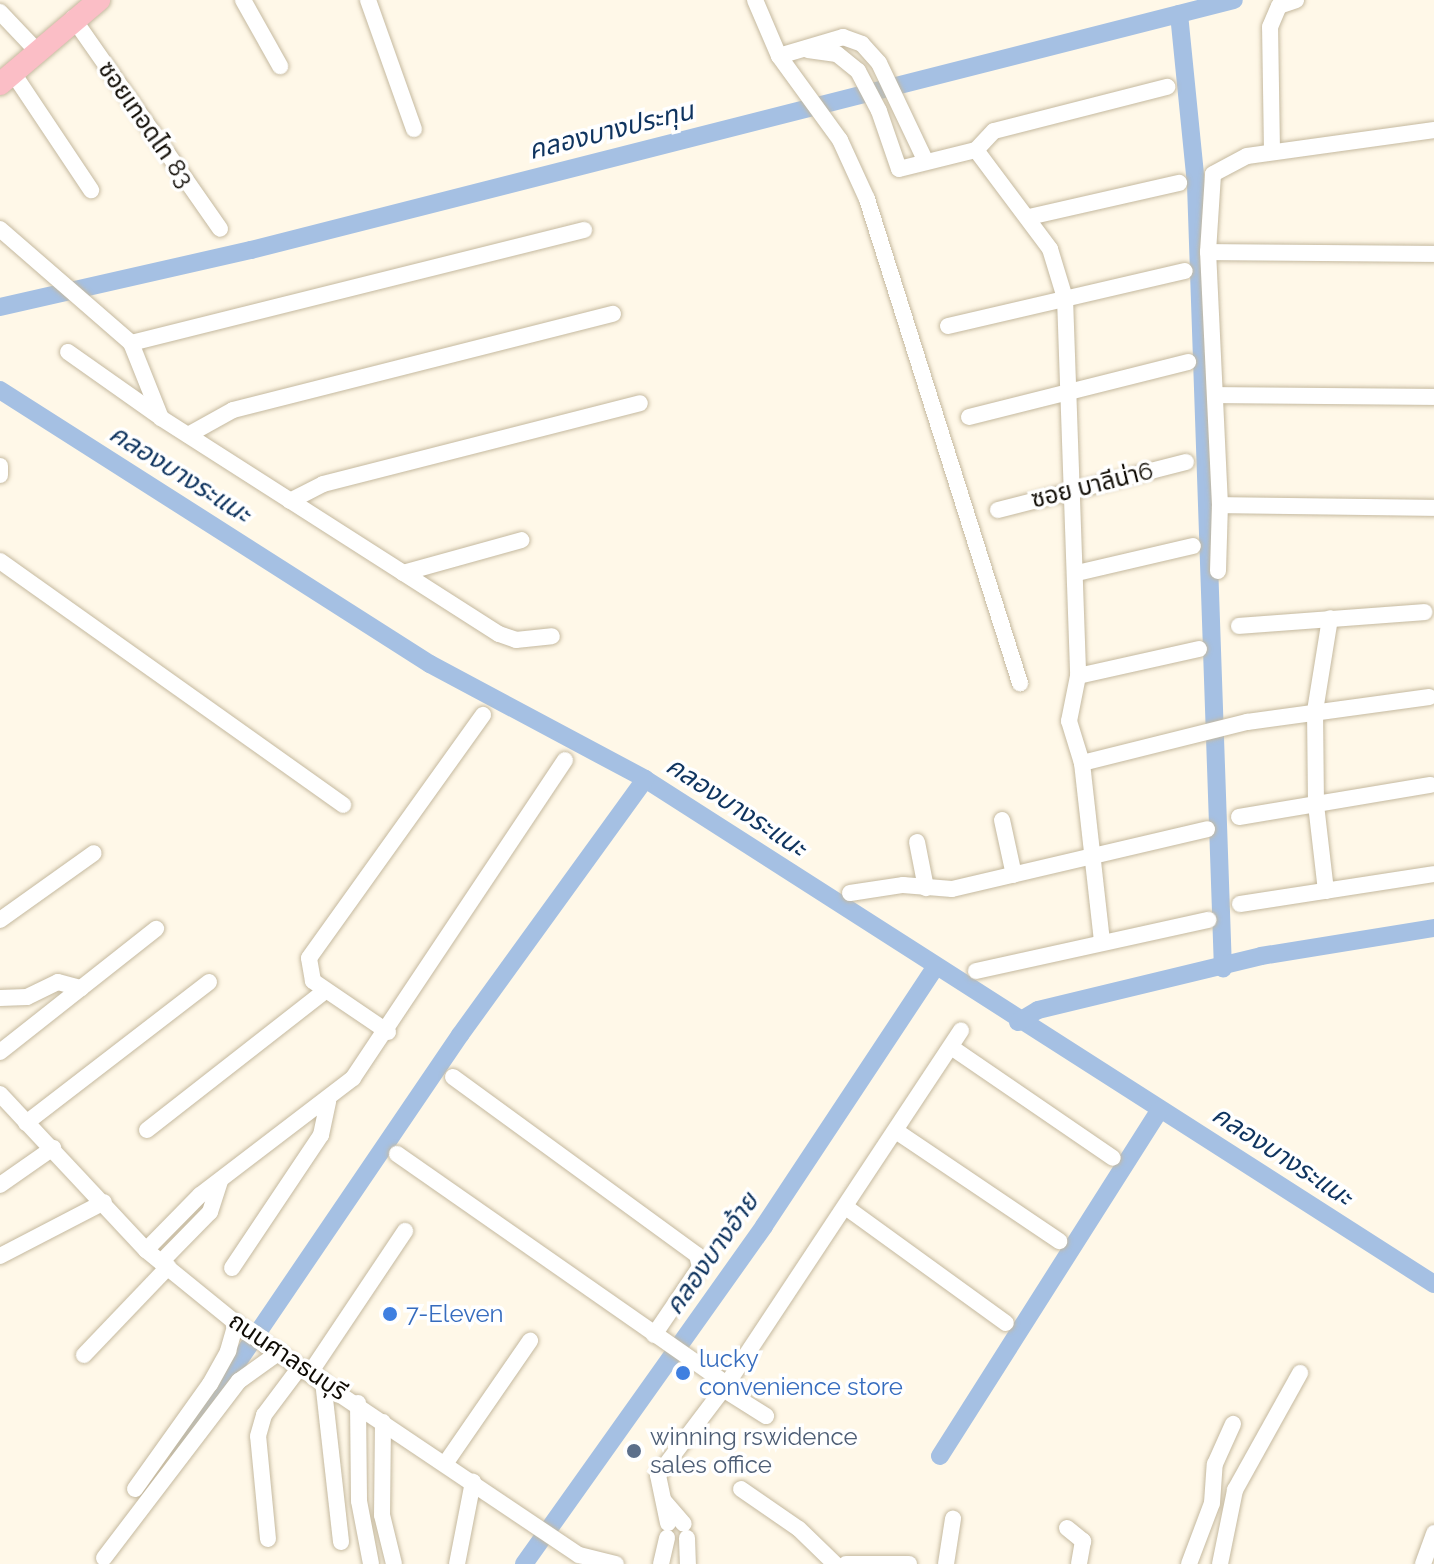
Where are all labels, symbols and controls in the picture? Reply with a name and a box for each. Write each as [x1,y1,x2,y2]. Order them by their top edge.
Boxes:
street label: ซอยเทอดไท 83 [92,56,200,192]
water label: คลองบางประทุน [525,95,697,167]
water label: คลองบางระแนะ [104,418,256,530]
street label: ซอย บาลีน่า6 [1028,456,1156,514]
water label: คลองบางระแนะ [660,750,812,864]
water label: คลองบางระแนะ [1206,1099,1358,1213]
water label: คลองบางอ้าย [659,1187,765,1321]
place label: 7-Eleven [406,1300,504,1328]
marker: 7-Eleven [381,1305,399,1323]
street label: ถนนศาลธนบุรี [223,1306,353,1406]
place label: lucky convenience store [699,1345,903,1401]
marker: lucky convenience store [674,1364,692,1382]
place label: winning rswidence sales office [650,1423,858,1479]
marker: winning rswidence sales office [625,1442,643,1460]

